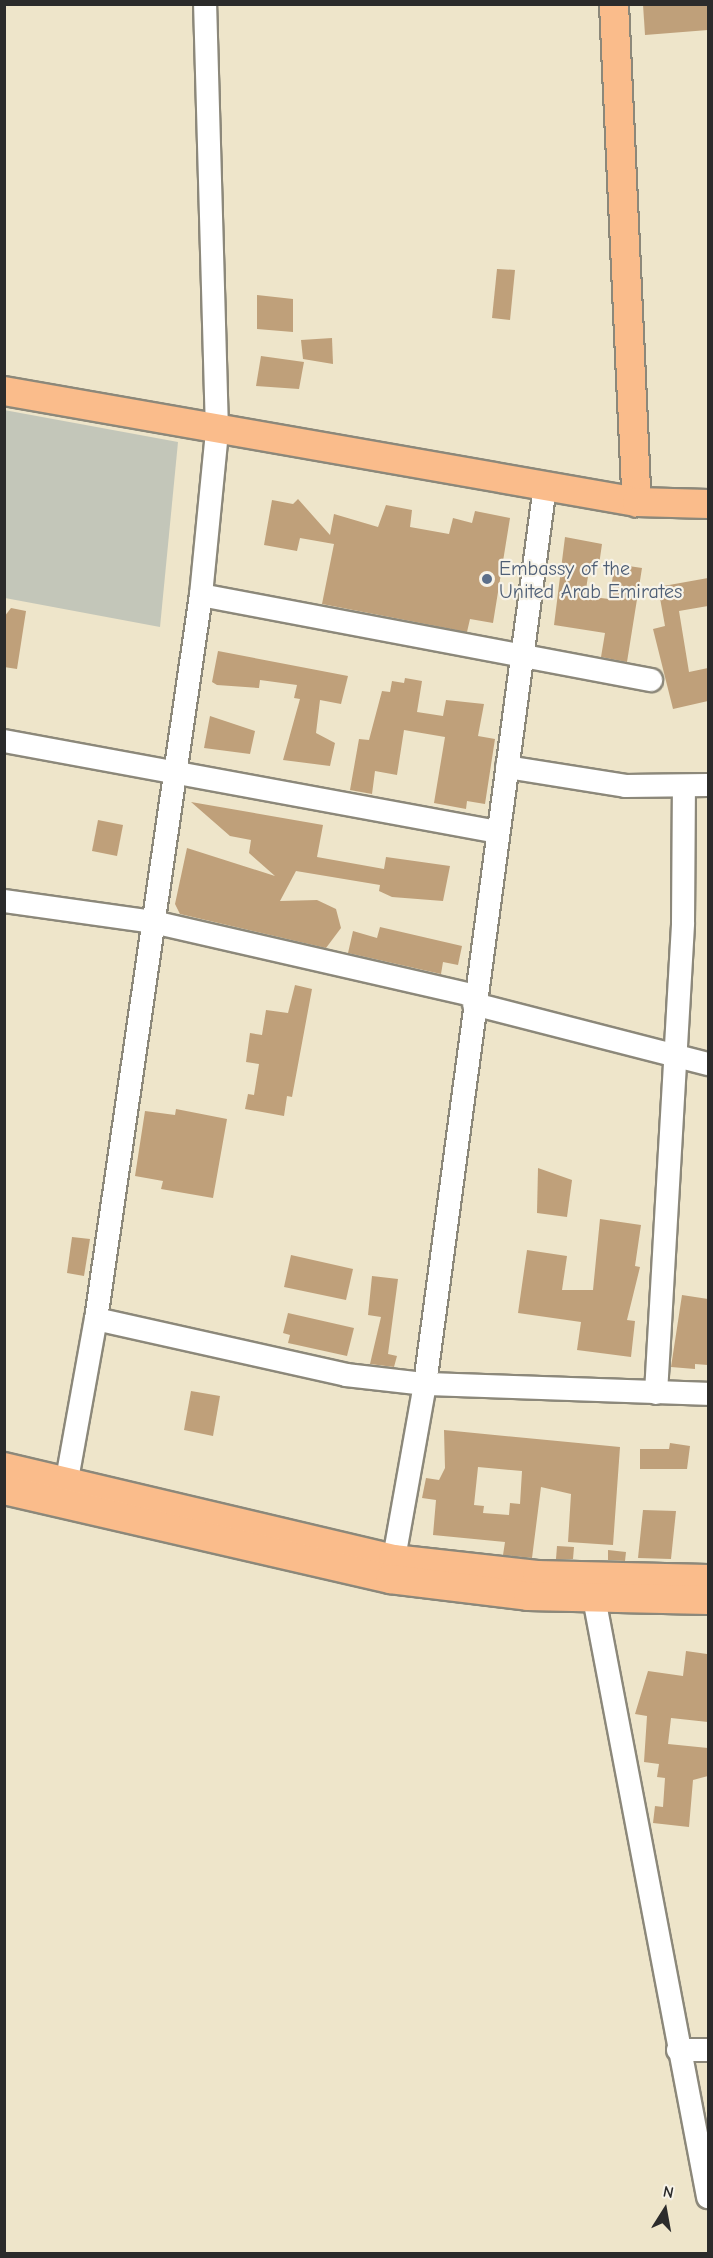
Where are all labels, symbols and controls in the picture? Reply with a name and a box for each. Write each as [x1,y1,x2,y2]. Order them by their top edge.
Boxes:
place label: Embassy of the United Arab Emirates [499,556,682,603]
marker: Embassy of the United Arab Emirates [480,572,494,586]
north arrow [635,2180,695,2240]
text: N [662,2183,675,2202]

